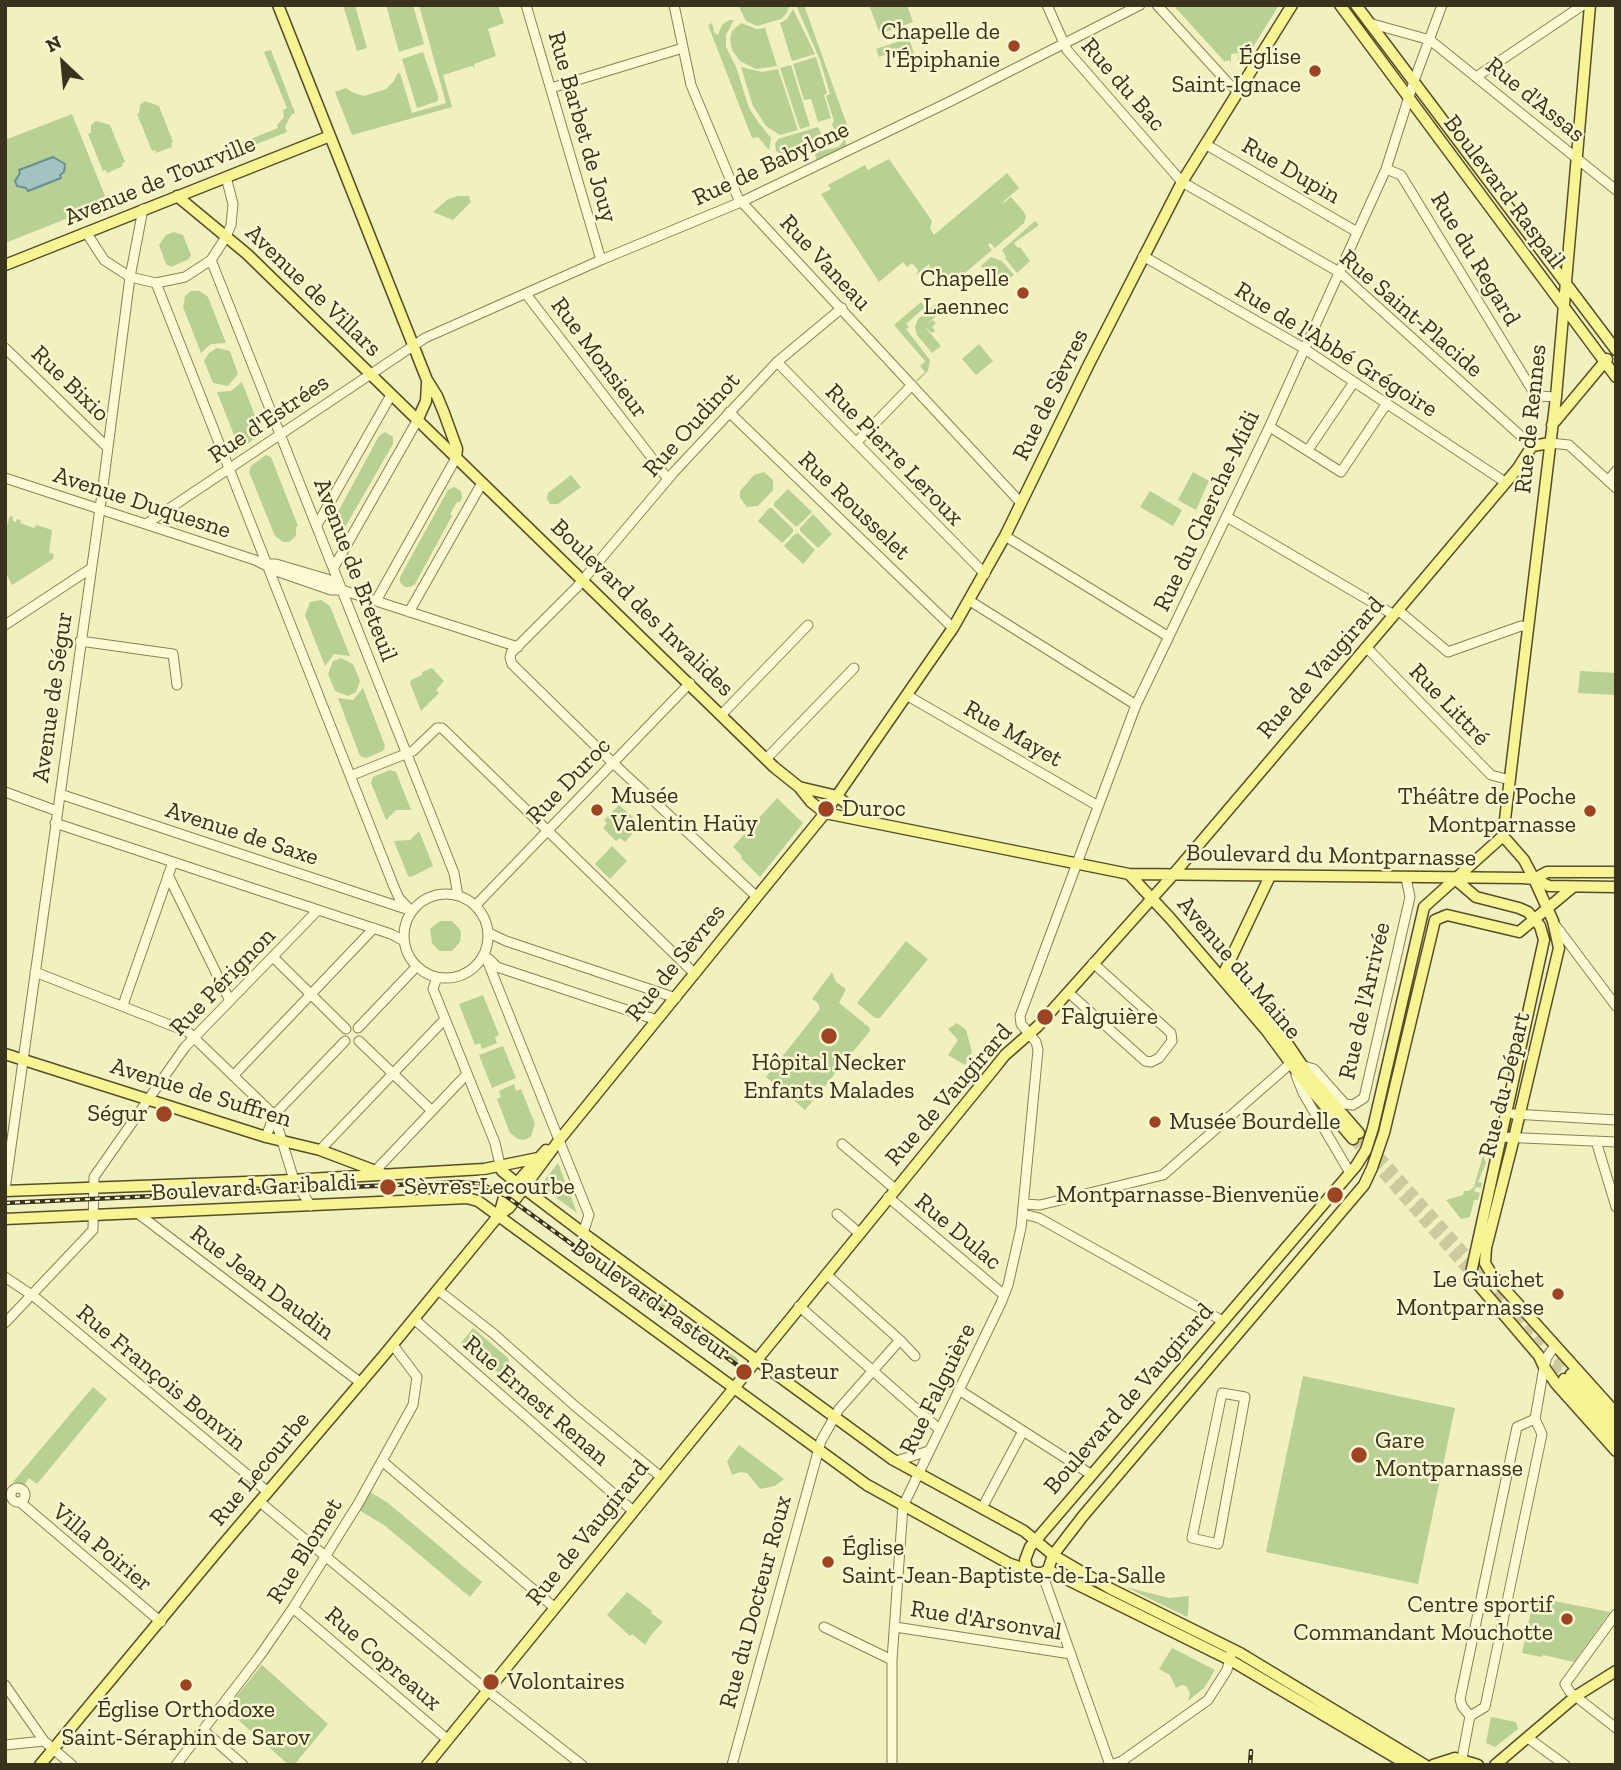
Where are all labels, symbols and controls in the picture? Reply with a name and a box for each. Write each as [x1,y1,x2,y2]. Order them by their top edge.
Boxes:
place label: Chapelle de l'Épiphanie [881,18,1000,74]
north arrow [28,28,98,98]
street label: Rue Barbet de Jouy [541,28,623,226]
text: N [42,30,65,57]
street label: Rue du Bac [1075,32,1171,138]
marker: Chapelle de l'Épiphanie [1006,38,1022,54]
place label: Église Saint-Ignace [1171,43,1301,99]
street label: Rue d'Assas [1479,51,1591,149]
marker: Église Saint-Ignace [1307,63,1323,79]
street label: Boulevard Raspail [1437,110,1571,274]
street label: Rue de Babylone [688,115,854,213]
street label: Avenue de Tourville [60,130,260,232]
street label: Rue Dupin [1237,131,1345,211]
street label: Rue du Regard [1424,187,1526,331]
street label: Rue Vaneau [773,209,877,317]
street label: Avenue de Villars [239,219,387,363]
street label: Rue Saint-Placide [1333,244,1489,384]
place label: Chapelle Laennec [920,265,1009,321]
street label: Rue de l'Abbé Grégoire [1229,276,1443,424]
marker: Chapelle Laennec [1015,285,1031,301]
street label: Rue Monsieur [544,292,654,424]
street label: Rue de Sèvres [1007,325,1095,465]
street label: Rue Bixio [25,340,115,428]
street label: Rue de Rennes [1509,343,1553,495]
street label: Rue Oudinot [638,367,746,483]
street label: Rue d'Estrées [203,368,335,470]
street label: Rue Pierre Leroux [819,378,969,532]
street label: Rue du Cherche-Midi [1148,406,1266,616]
street label: Rue Rousselet [792,446,916,566]
street label: Avenue Duquesne [50,461,234,545]
street label: Avenue de Breteuil [307,474,403,666]
street label: Boulevard des Invalides [545,513,739,703]
street label: Rue de Vaugirard [1251,591,1391,745]
street label: Avenue de Ségur [27,610,79,784]
street label: Rue Littré [1403,658,1495,752]
street label: Rue Mayet [959,694,1067,774]
street label: Rue Duroc [521,732,617,830]
place label: Musée Valentin Haüy [611,782,758,838]
place label: Théâtre de Poche Montparnasse [1398,783,1576,839]
place label: Duroc [842,795,906,823]
street label: Avenue de Saxe [162,796,322,872]
marker: Duroc [816,799,836,819]
marker: Musée Valentin Haüy [589,802,605,818]
marker: Théâtre de Poche Montparnasse [1582,803,1598,819]
street label: Boulevard du Montparnasse [1186,839,1476,873]
street label: Avenue du Maine [1171,891,1307,1045]
street label: Rue de Sèvres [620,899,732,1027]
street label: Rue de l'Arrivée [1333,920,1397,1082]
street label: Rue Pérignon [164,922,282,1042]
place label: Falguière [1061,1003,1158,1031]
marker: Falguière [1035,1007,1055,1027]
street label: Rue du Départ [1473,1009,1537,1161]
street label: Rue de Vaugirard [879,1018,1019,1172]
marker: Hôpital Necker Enfants Malades [819,1026,839,1046]
place label: Hôpital Necker Enfants Malades [743,1049,915,1105]
street label: Avenue de Suffren [107,1052,295,1134]
place label: Ségur [87,1100,148,1128]
marker: Ségur [154,1104,174,1124]
place label: Musée Bourdelle [1169,1108,1341,1136]
marker: Musée Bourdelle [1147,1114,1163,1130]
street label: Boulevard Garibaldi [151,1168,357,1208]
place label: Sèvres-Lecourbe [404,1173,575,1201]
marker: Sèvres-Lecourbe [378,1177,398,1197]
place label: Montparnasse-Bienvenüe [1056,1181,1319,1209]
marker: Montparnasse-Bienvenüe [1325,1185,1345,1205]
street label: Rue Dulac [909,1187,1007,1277]
street label: Rue Jean Daudin [184,1219,340,1347]
street label: Boulevard Pasteur [566,1233,736,1367]
place label: Le Guichet Montparnasse [1396,1266,1544,1322]
marker: Le Guichet Montparnasse [1550,1286,1566,1302]
street label: Boulevard de Vaugirard [1038,1298,1220,1500]
street label: Rue François Bonvin [70,1299,252,1457]
street label: Rue Falguière [894,1319,982,1459]
street label: Rue Ernest Renan [457,1330,615,1472]
place label: Pasteur [760,1358,839,1386]
marker: Pasteur [734,1362,754,1382]
street label: Rue Lecourbe [204,1406,316,1532]
place label: Gare Montparnasse [1375,1427,1523,1483]
marker: Gare Montparnasse [1349,1445,1369,1465]
street label: Rue de Vaugirard [521,1454,655,1612]
street label: Rue du Docteur Roux [714,1492,798,1712]
street label: Rue Blomet [261,1493,349,1609]
street label: Villa Poirier [46,1498,158,1598]
place label: Église Saint-Jean-Baptiste-de-La-Salle [842,1534,1165,1590]
marker: Église Saint-Jean-Baptiste-de-La-Salle [820,1554,836,1570]
place label: Centre sportif Commandant Mouchotte [1293,1591,1553,1647]
street label: Rue d'Arsonval [908,1595,1064,1647]
street label: Rue Copreaux [319,1601,447,1717]
marker: Centre sportif Commandant Mouchotte [1559,1611,1575,1627]
place label: Volontaires [507,1668,625,1696]
marker: Volontaires [481,1672,501,1692]
marker: Église Orthodoxe Saint-Séraphin de Sarov [178,1677,194,1693]
place label: Église Orthodoxe Saint-Séraphin de Sarov [62,1696,310,1752]

